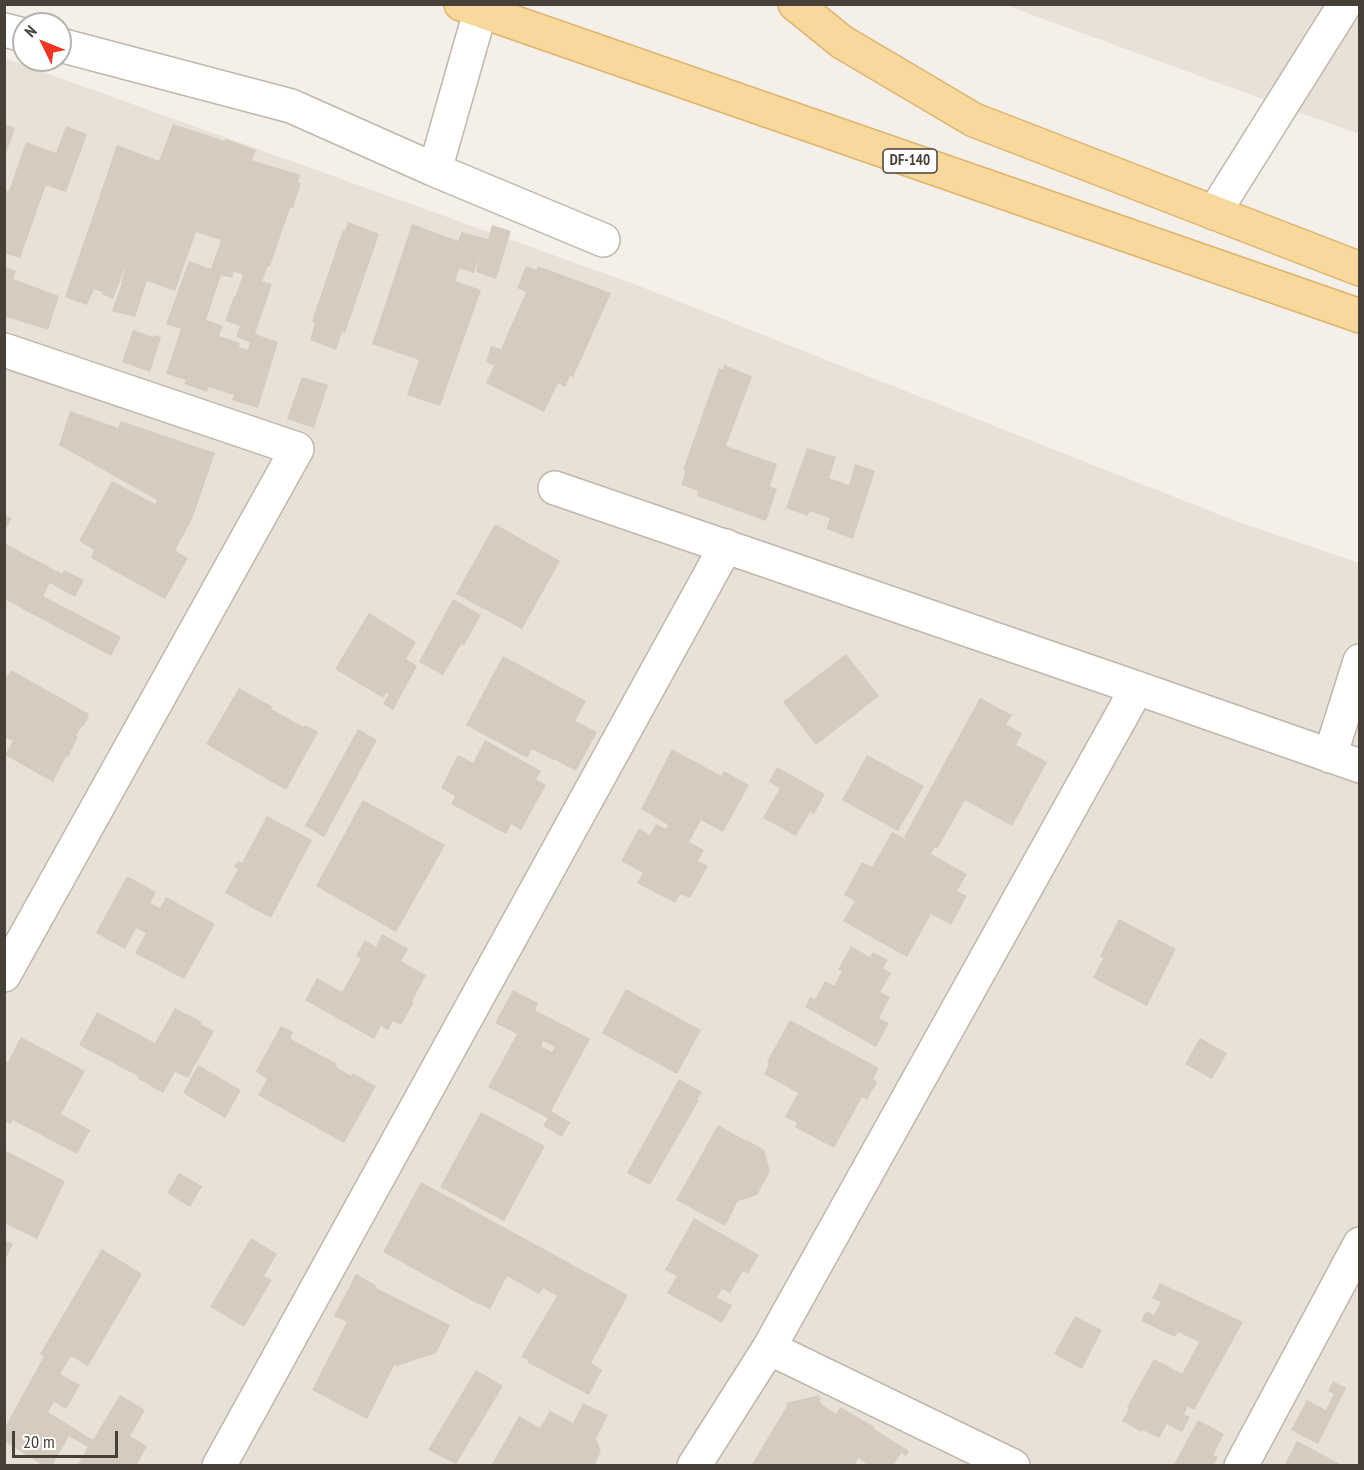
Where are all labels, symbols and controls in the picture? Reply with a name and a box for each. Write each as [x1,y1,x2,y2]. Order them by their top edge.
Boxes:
north arrow [12,12,72,72]
text: N [20,21,41,41]
road number: DF-140 [883,149,937,173]
scale bar [15,1419,122,1457]
text: 20 m [23,1430,55,1453]

